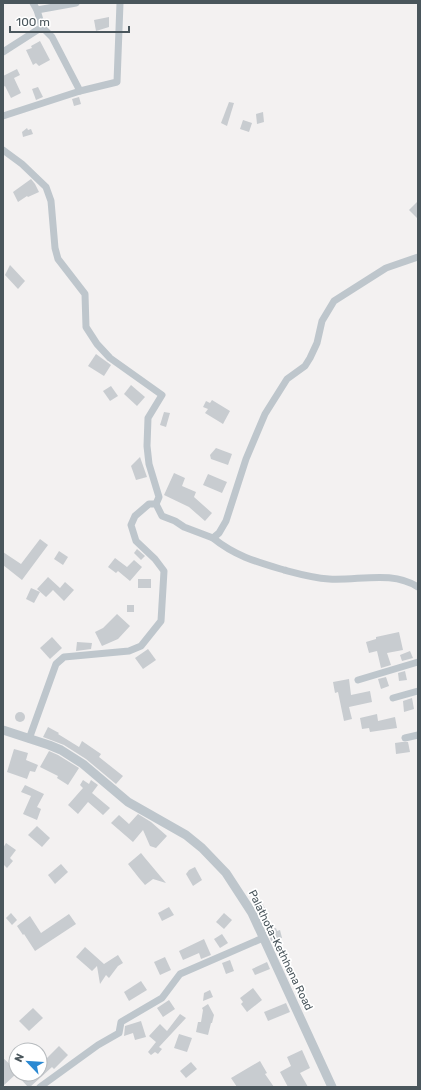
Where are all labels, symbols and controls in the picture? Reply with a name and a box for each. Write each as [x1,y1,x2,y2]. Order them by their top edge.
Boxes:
scale bar [10,8,129,34]
text: 100 m [16,15,50,29]
street label: Palathota-Kethhena Road [246,888,315,1013]
north arrow [8,1042,48,1082]
text: N [12,1052,27,1064]

